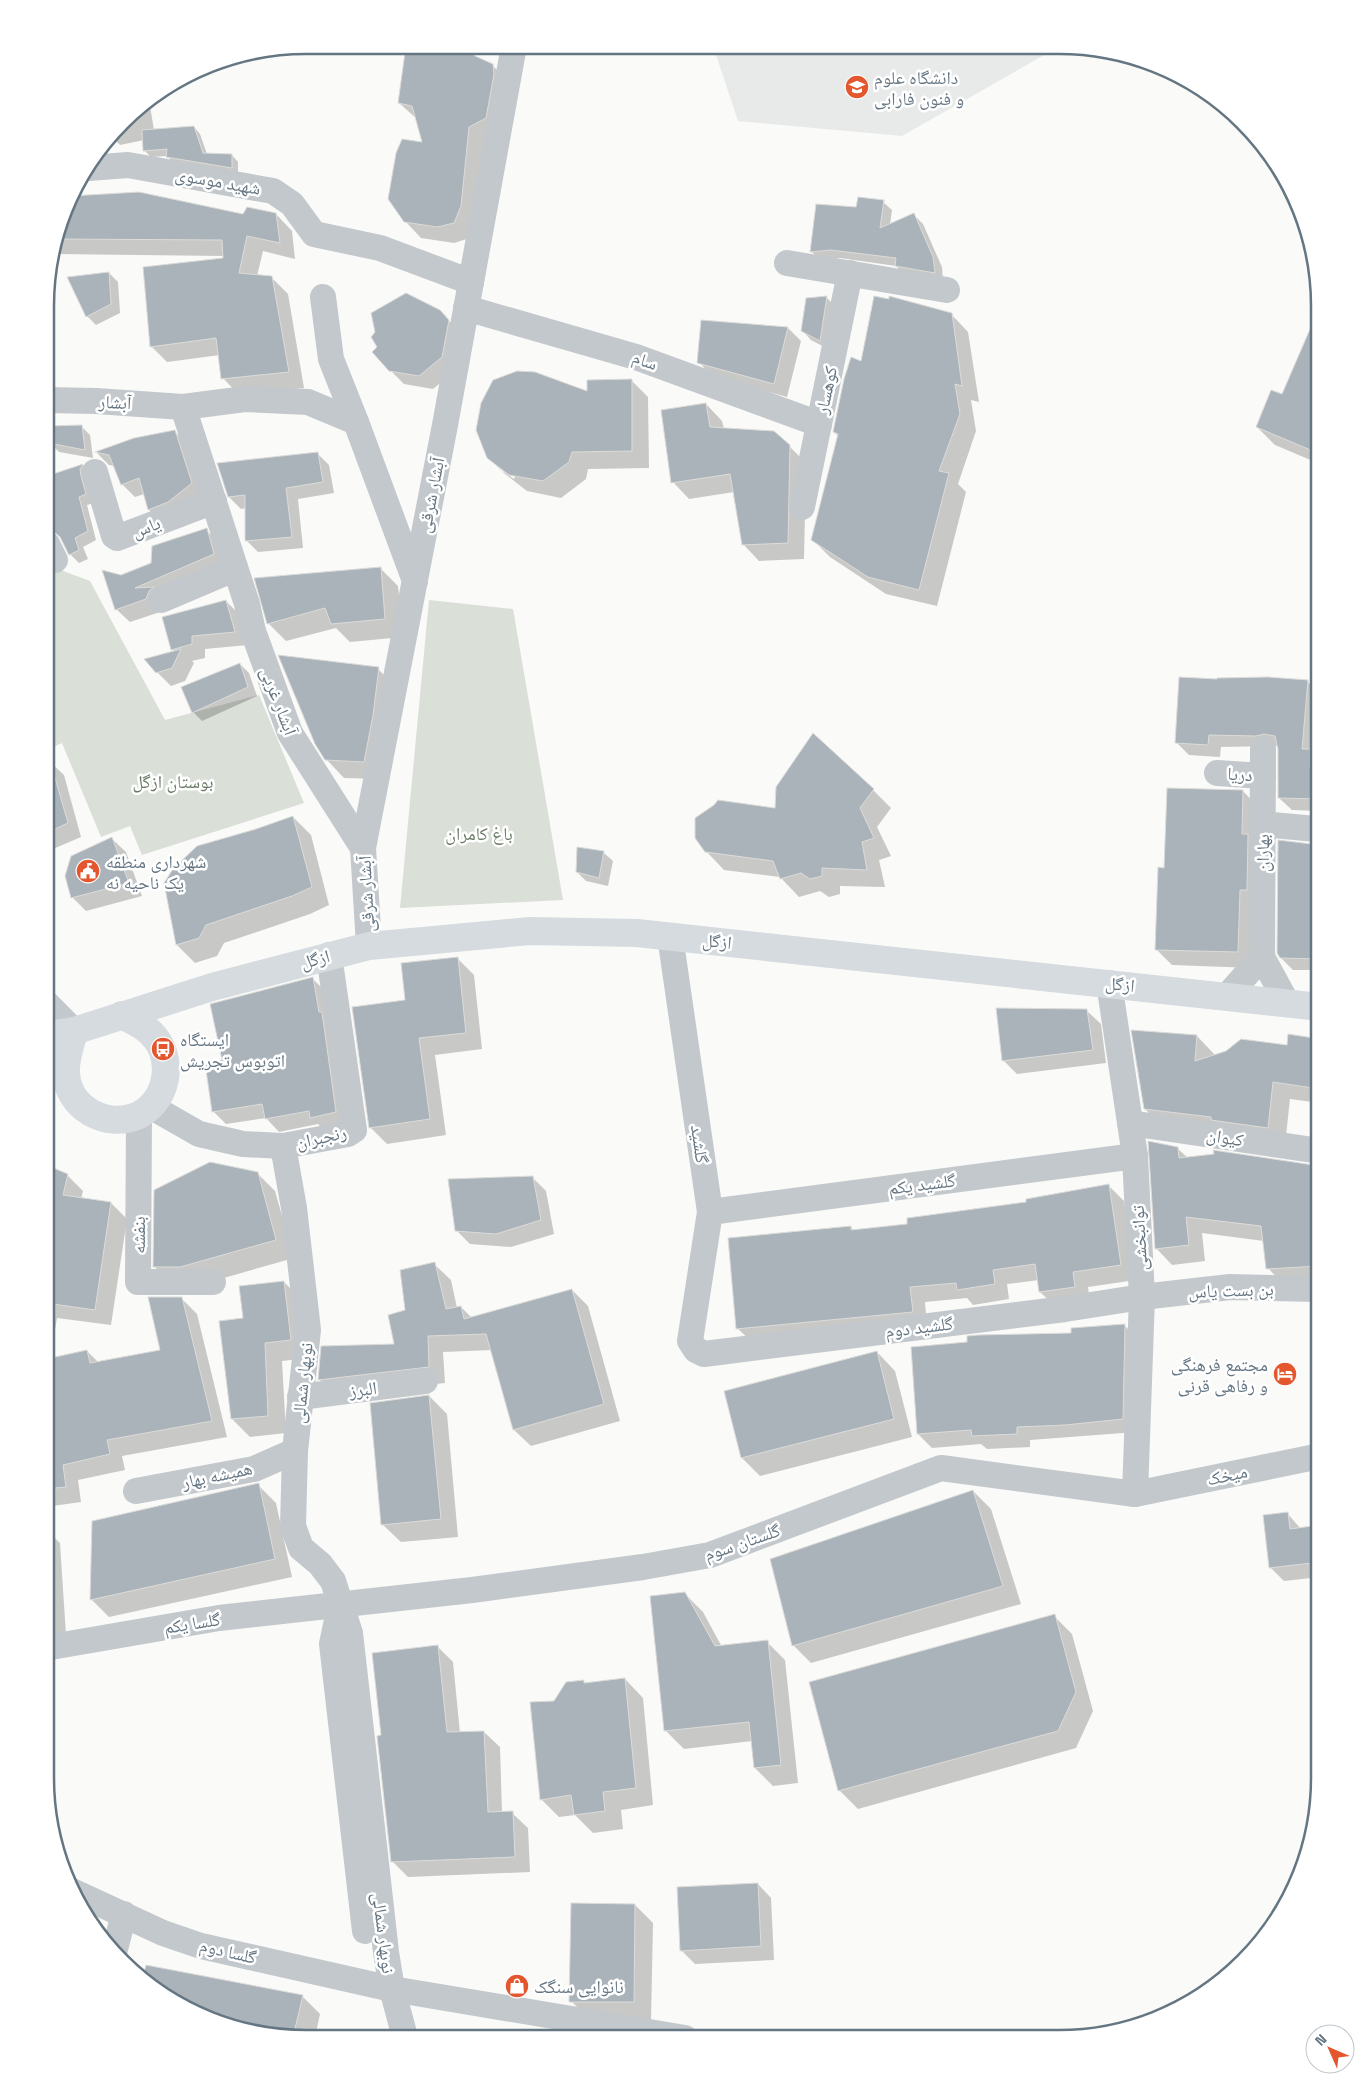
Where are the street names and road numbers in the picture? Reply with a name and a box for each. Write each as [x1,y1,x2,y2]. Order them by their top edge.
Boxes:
street label: شهید موسوی [173,162,263,200]
street label: سام [629,345,661,376]
street label: کوهسار [810,363,842,417]
street label: آبشار [97,390,132,414]
street label: آبشار شرقی [412,455,450,535]
street label: یاس [128,511,164,543]
street label: آبشار غربی [256,664,303,739]
street label: دریا [1227,762,1253,786]
street label: بهاران [1251,834,1274,872]
street label: آبشار شرقی [352,855,379,933]
street label: ازگل [701,928,733,954]
street label: ازگل [298,944,332,974]
street label: ازگل [1104,971,1136,997]
street label: رنجبران [293,1120,349,1154]
street label: گلشید [686,1123,714,1165]
street label: کیوان [1205,1123,1246,1151]
street label: گلشيد يكم [887,1168,957,1201]
street label: توانبخشی [1126,1205,1152,1271]
street label: بنفشه [127,1216,150,1254]
street label: بن بست یاس [1188,1277,1274,1303]
street label: گلشيد دوم [884,1311,955,1344]
street label: نوبهار شمالی [286,1341,318,1425]
street label: البرز [347,1376,378,1402]
street label: همیشه بهار [179,1456,254,1494]
street label: میخک [1205,1460,1249,1490]
street label: گلستان سوم [701,1518,784,1567]
street label: گلسا يكم [162,1607,223,1640]
street label: نوبهار شمالی [368,1891,400,1975]
street label: گلسا دوم [197,1933,259,1970]

